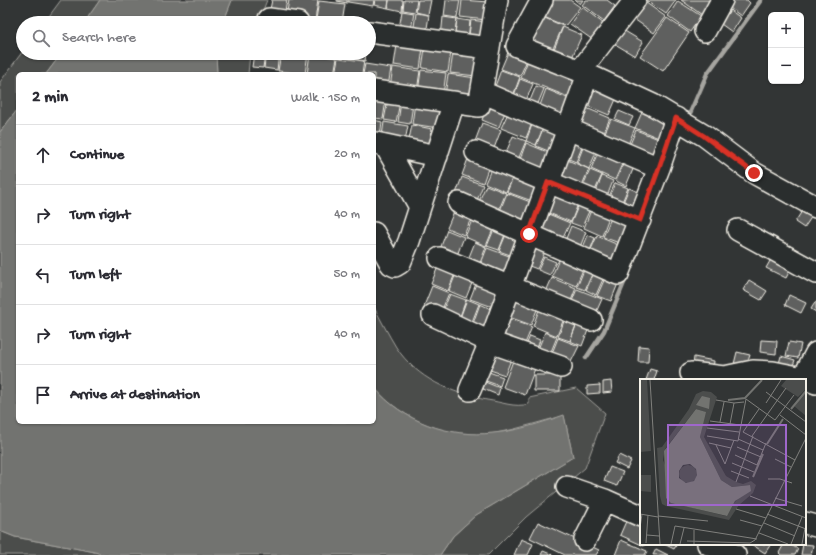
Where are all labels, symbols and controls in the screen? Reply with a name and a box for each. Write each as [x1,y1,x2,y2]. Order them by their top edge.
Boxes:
map controls [768,12,804,84]
button: + [768,12,804,48]
search box [16,16,376,60]
icon: search [30,27,52,49]
text: Search here [62,29,136,47]
button: − [768,48,804,84]
text: 2 min [32,88,68,108]
text: Walk · 150 m [291,91,360,106]
icon: ahead [32,144,54,166]
text: Continue [70,146,124,164]
text: 20 m [334,147,360,162]
route end [745,164,763,182]
icon: right [32,204,54,226]
text: Turn right [70,206,130,224]
text: 40 m [334,207,360,222]
route start [520,225,538,243]
icon: left [32,264,54,286]
text: Turn left [70,266,121,284]
text: 50 m [333,267,360,282]
icon: right [32,324,54,346]
text: Turn right [70,326,130,344]
text: 40 m [334,327,360,342]
inset map [640,379,806,545]
icon: arrive [32,384,54,406]
text: Arrive at destination [70,386,200,404]

